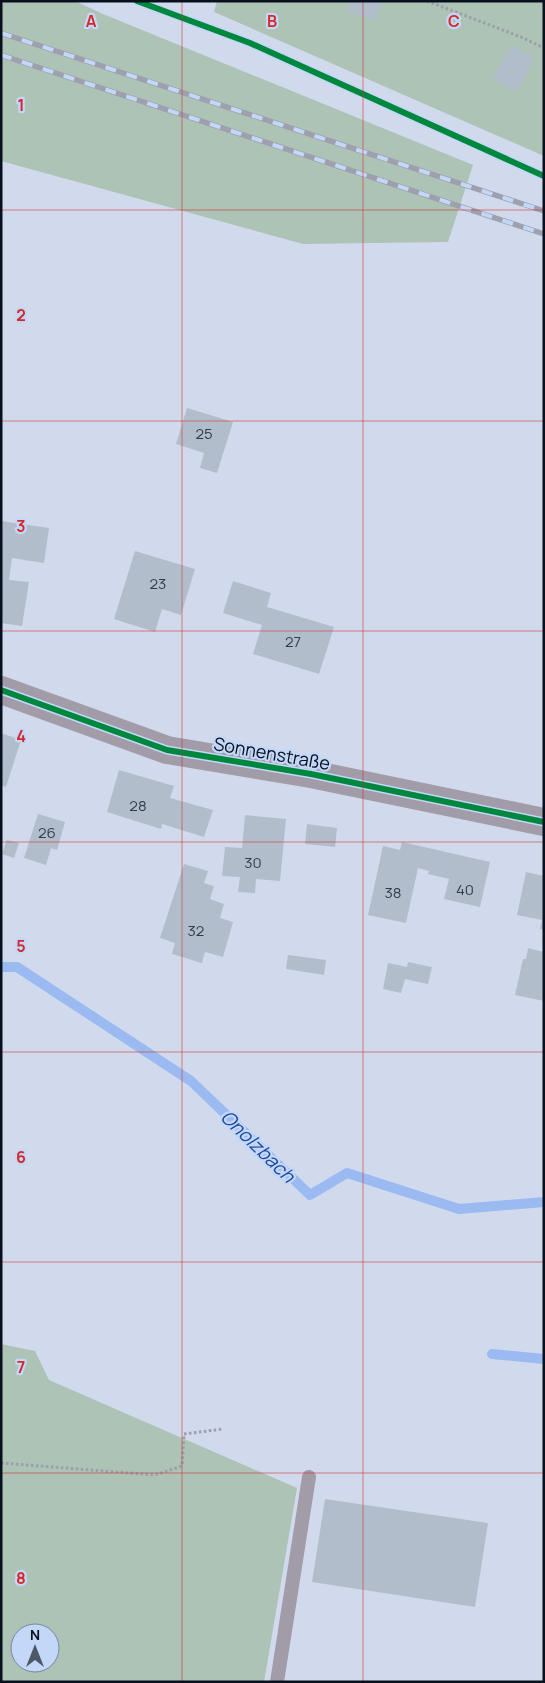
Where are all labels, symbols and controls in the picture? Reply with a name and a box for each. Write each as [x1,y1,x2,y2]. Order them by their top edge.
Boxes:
text: A [86,10,97,32]
text: B [267,10,277,32]
text: C [448,10,460,32]
text: 1 [17,94,25,116]
text: 2 [16,304,26,326]
house number: 25 [195,423,213,444]
text: 3 [16,515,26,537]
house number: 23 [150,573,166,594]
house number: 27 [285,631,301,652]
text: 4 [16,725,26,747]
street label: Sonnenstraße [212,731,332,775]
house number: 28 [129,795,147,816]
house number: 26 [38,822,56,843]
house number: 30 [244,852,262,873]
house number: 40 [456,879,474,900]
house number: 38 [384,882,402,903]
house number: 32 [188,920,204,941]
text: 5 [16,935,26,957]
water label: Onolzbach [215,1104,301,1189]
text: 6 [16,1146,26,1168]
text: 7 [17,1356,25,1378]
text: 8 [16,1567,26,1589]
north arrow [10,1623,60,1673]
text: N [30,1625,40,1644]

